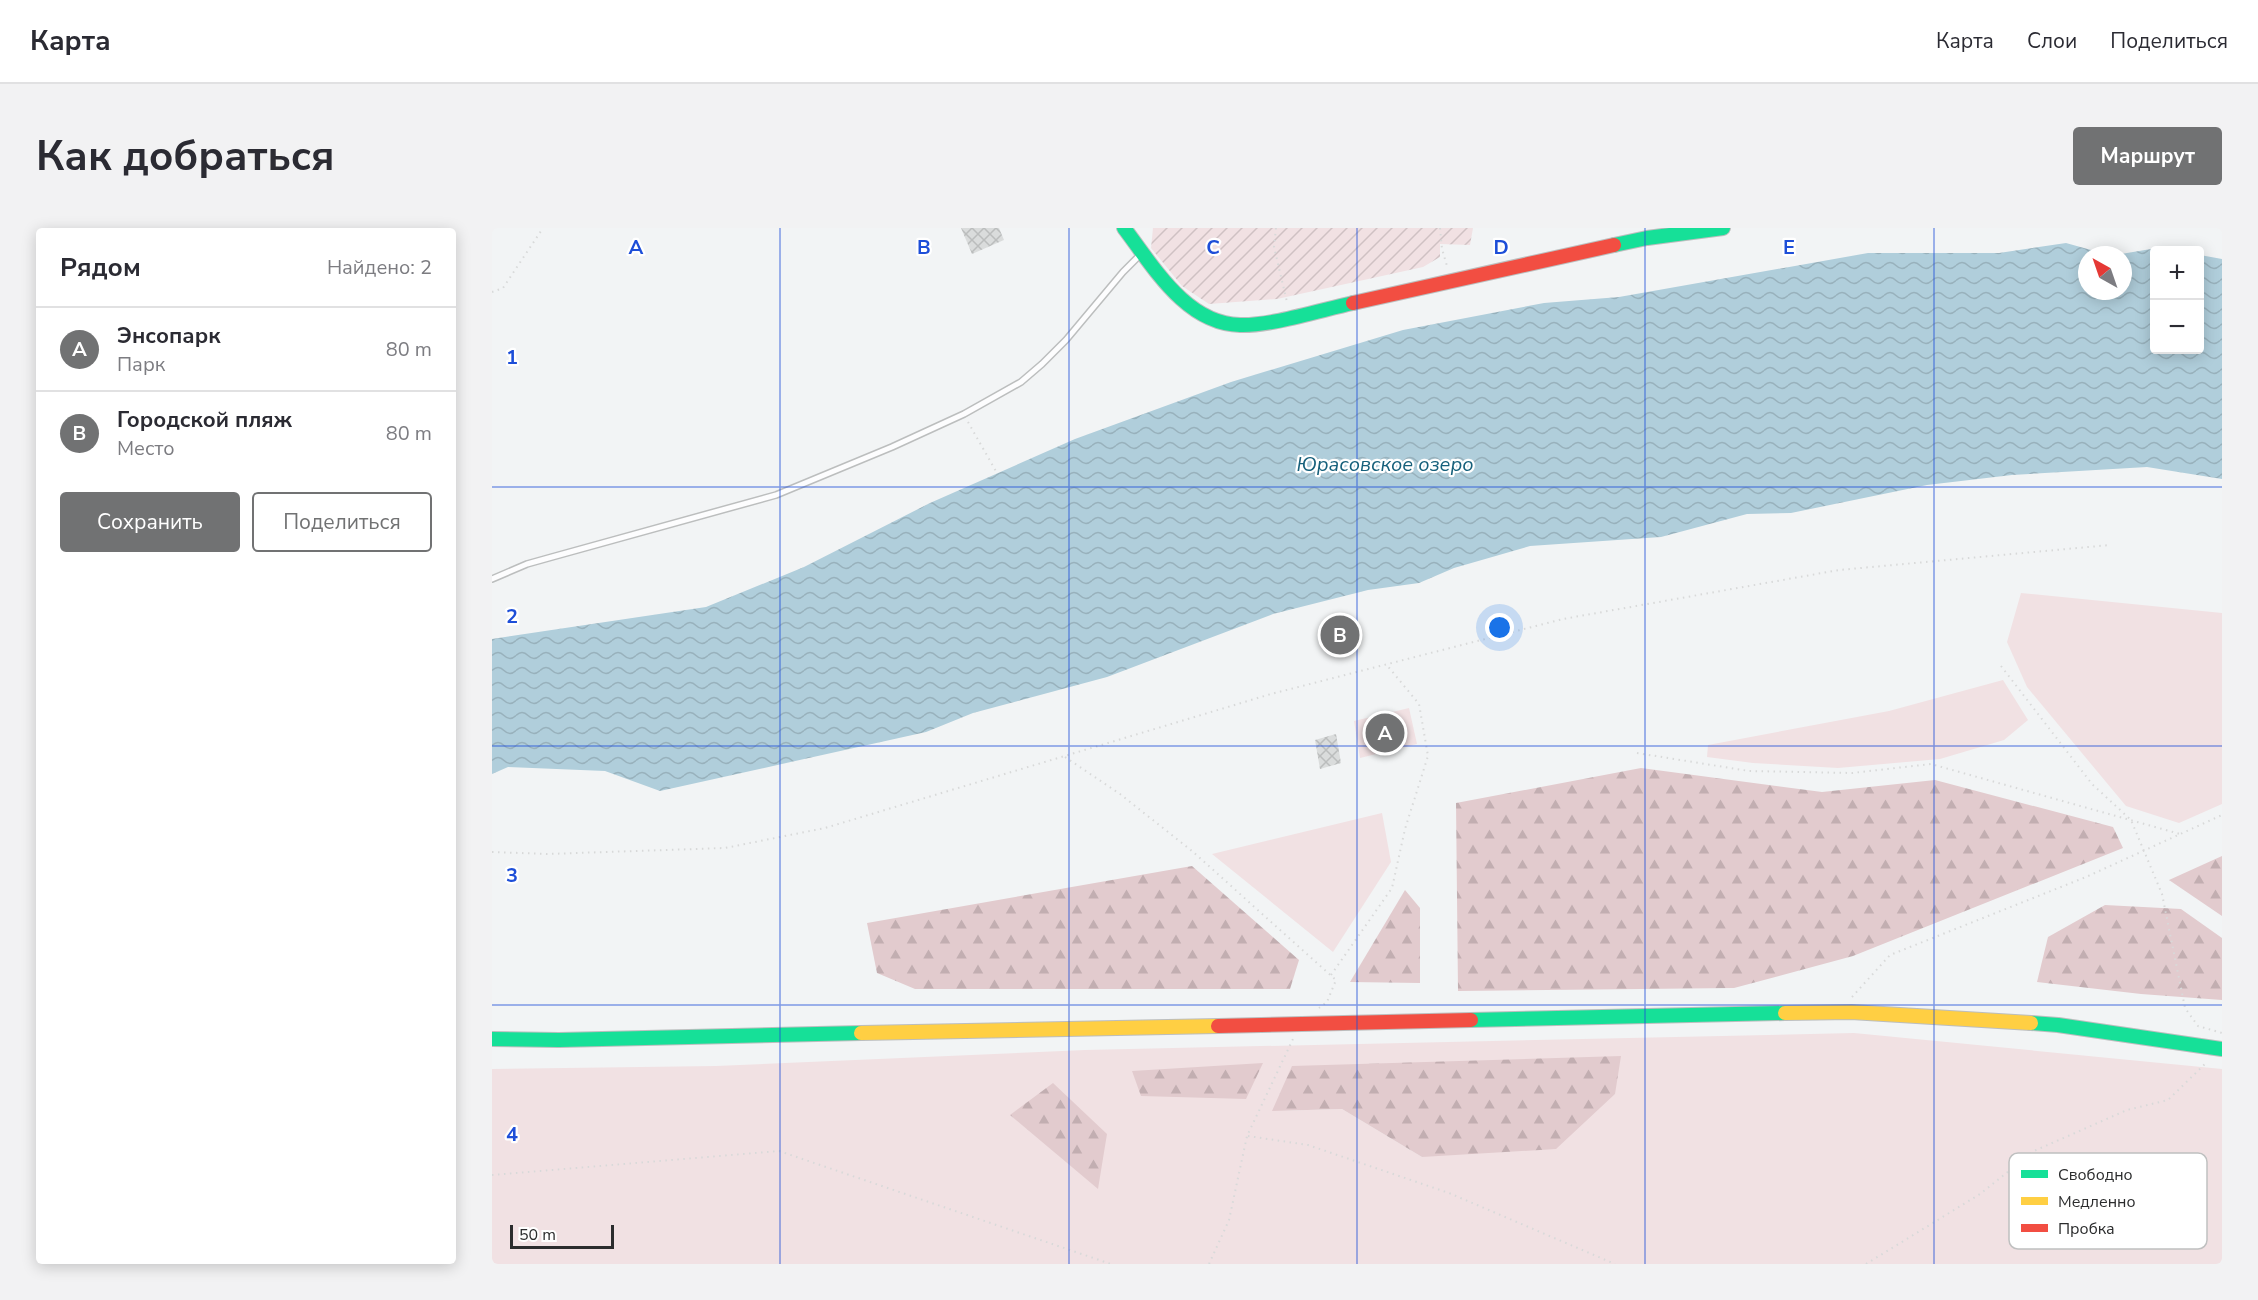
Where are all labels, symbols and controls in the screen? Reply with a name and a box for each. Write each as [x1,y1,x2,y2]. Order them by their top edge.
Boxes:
text: Карта [30,22,111,60]
text: Карта [1936,27,1994,55]
text: Слои [2027,27,2077,55]
text: Поделиться [2110,27,2228,55]
button: Маршрут [2073,127,2222,185]
text: Как добраться [36,128,335,185]
text: A [629,234,644,261]
text: B [917,234,931,261]
text: C [1206,234,1220,261]
text: D [1493,234,1509,261]
text: E [1783,234,1795,261]
north arrow [2078,246,2132,300]
map controls [2150,246,2204,354]
button: + [2150,246,2204,300]
text: Рядом [60,250,141,285]
text: Найдено: 2 [327,254,432,281]
button: − [2150,300,2204,354]
text: Энсопарк [117,321,220,351]
text: A [72,336,87,363]
text: 80 m [386,336,432,363]
text: 1 [506,344,518,371]
text: Парк [117,351,165,378]
text: Городской пляж [117,405,292,435]
text: B [73,420,86,447]
text: 80 m [386,420,432,447]
text: Место [117,435,175,462]
water label: Юрасовское озеро [1296,451,1474,478]
button: Сохранить [60,492,240,552]
button: Поделиться [252,492,432,552]
text: 2 [506,603,518,630]
pin: B [1320,612,1360,658]
your location [1485,613,1514,642]
pin: A [1366,710,1404,756]
text: 3 [506,862,518,889]
text: 4 [506,1121,518,1148]
legend [2009,1153,2207,1249]
text: Свободно [2058,1164,2133,1186]
text: Медленно [2058,1191,2136,1213]
text: Пробка [2058,1218,2115,1240]
scale bar [510,1222,614,1250]
text: 50 m [519,1224,556,1246]

